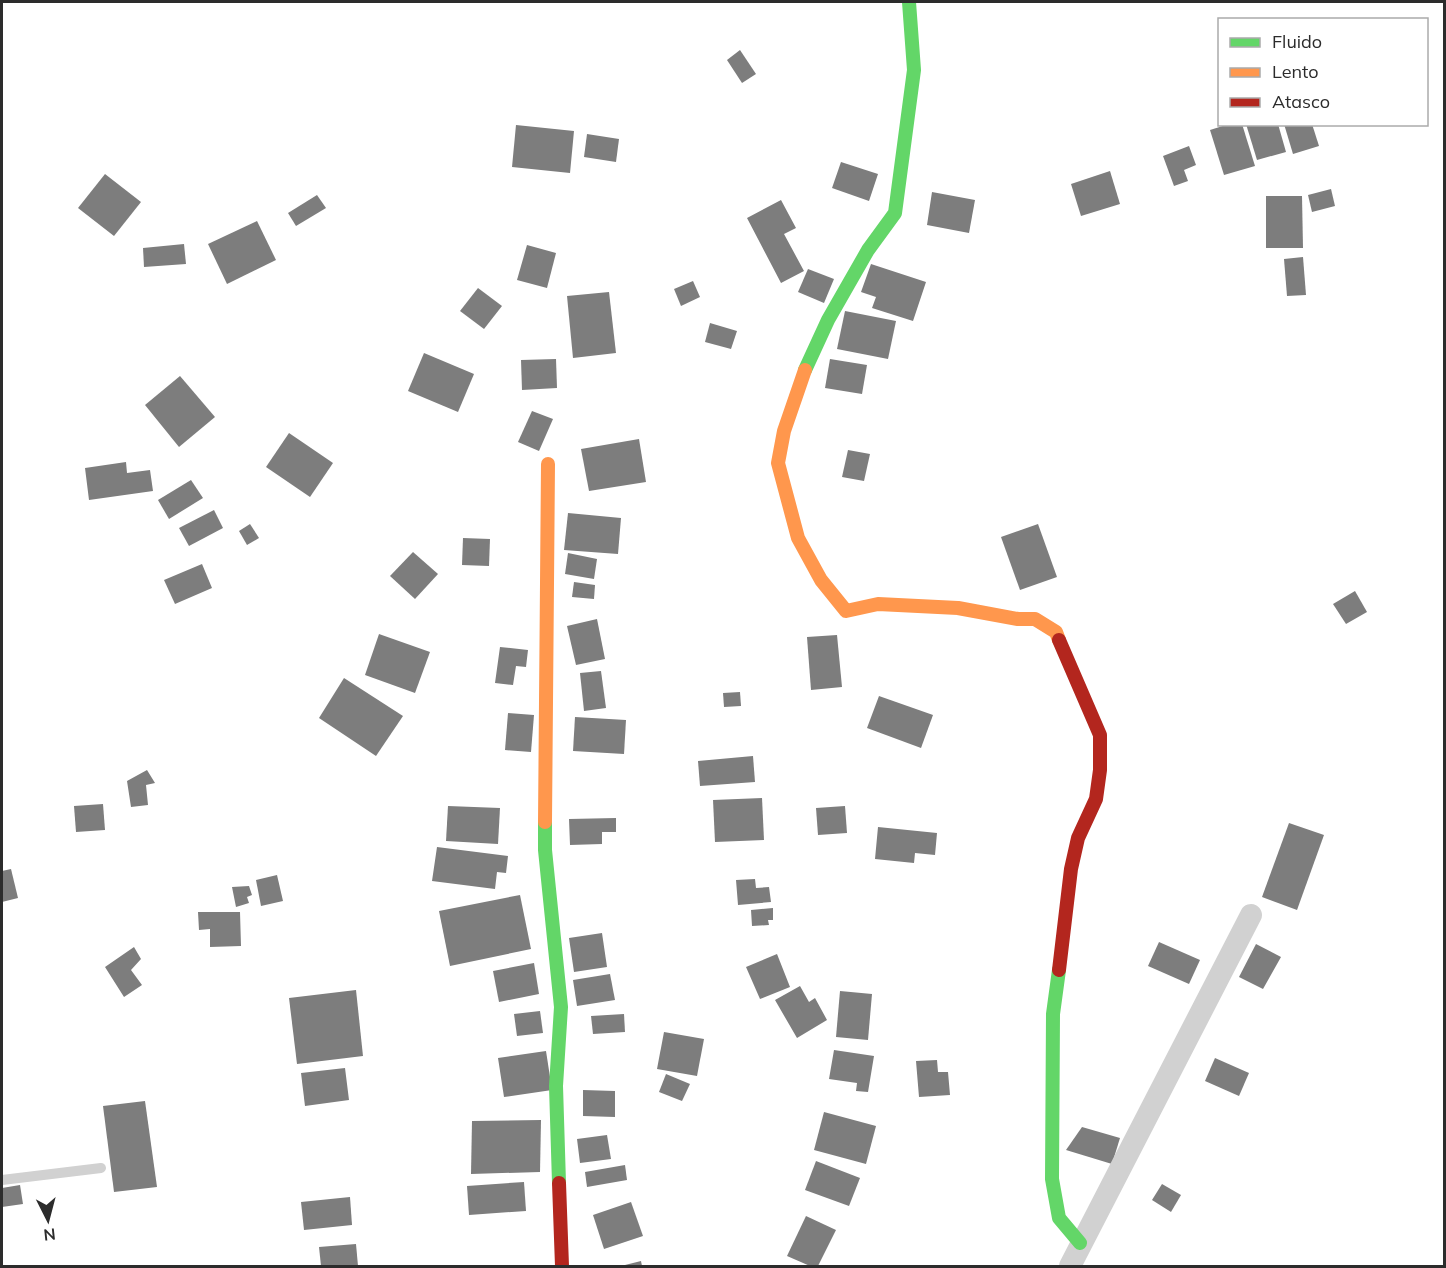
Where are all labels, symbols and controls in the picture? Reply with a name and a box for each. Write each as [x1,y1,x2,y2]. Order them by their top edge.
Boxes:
legend [1218,18,1428,126]
text: Fluido [1272,30,1322,53]
text: Lento [1272,60,1319,83]
text: Atasco [1272,90,1330,113]
north arrow [18,1190,78,1250]
text: N [43,1224,57,1245]

